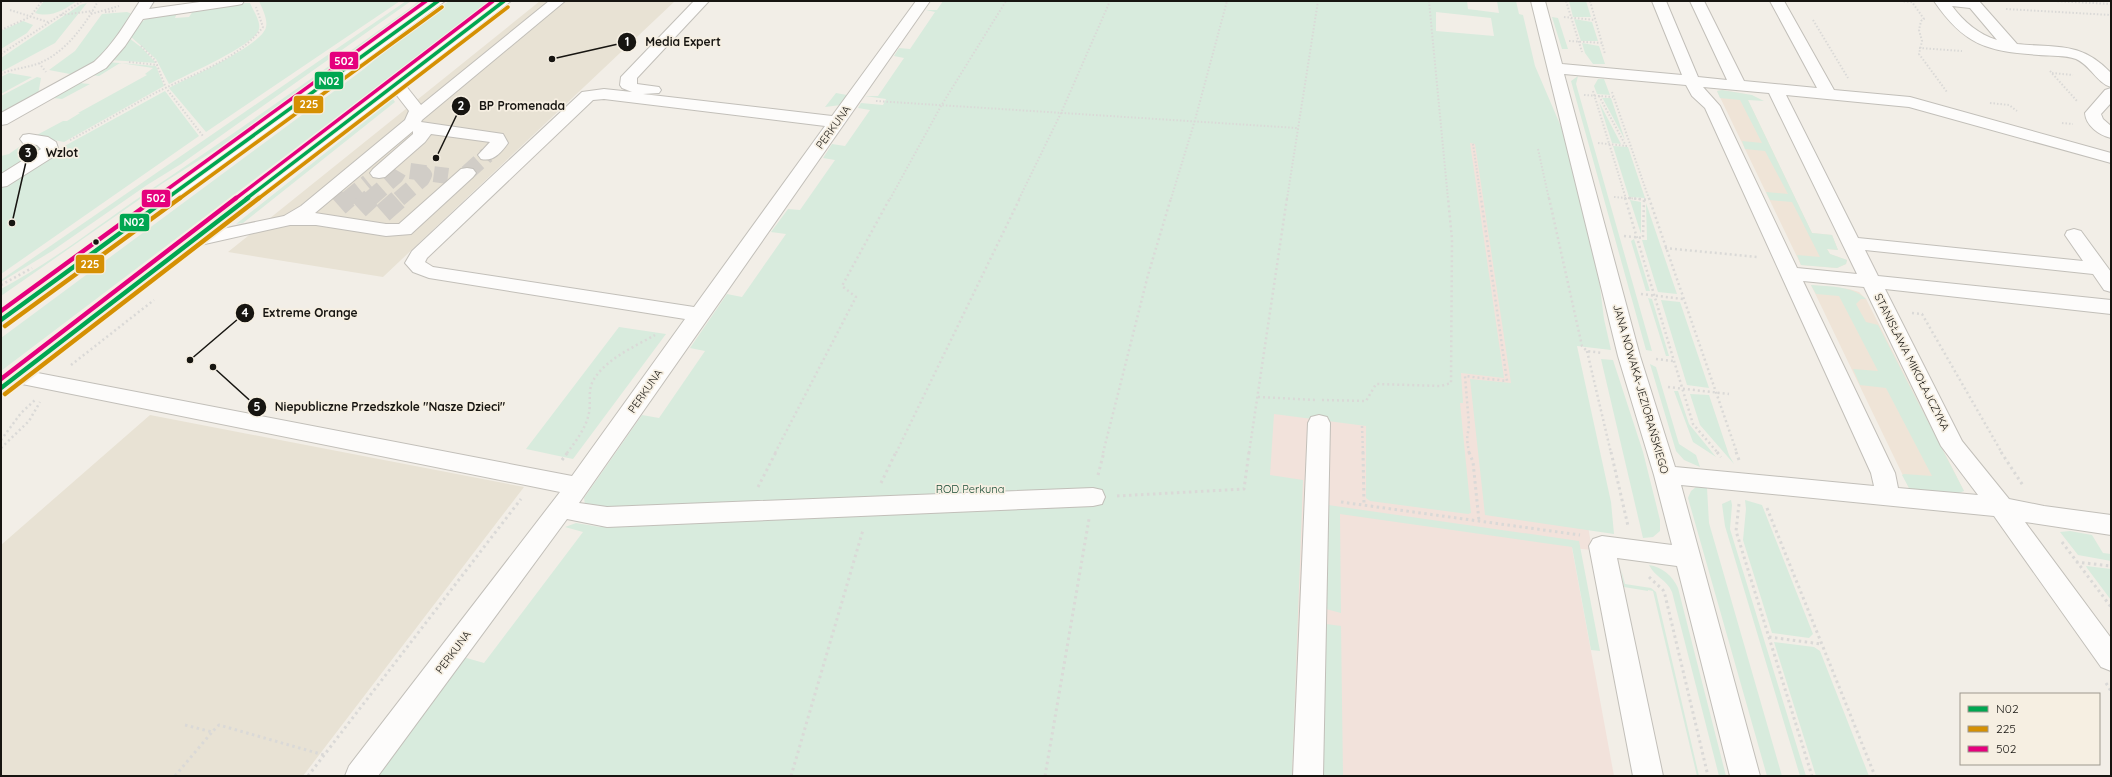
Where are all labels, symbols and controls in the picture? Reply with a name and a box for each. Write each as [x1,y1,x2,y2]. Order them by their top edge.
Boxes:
callout: Media Expert [617,30,728,54]
text: 1 [625,34,629,49]
text: Media Expert [645,34,721,49]
line badge: 502 [329,51,359,70]
text: 502 [334,54,354,68]
line badge: N02 [314,71,344,90]
text: N02 [318,74,340,88]
callout: BP Promenada [451,94,573,118]
line badge: 225 [293,95,324,114]
text: 225 [300,97,318,111]
text: 2 [458,98,465,113]
text: BP Promenada [479,98,565,113]
street label: PERKUNA [813,102,853,152]
callout: Wzlot [18,141,87,165]
text: 3 [25,145,31,160]
text: Wzlot [46,145,78,160]
line badge: 502 [141,189,171,208]
text: 502 [146,191,166,205]
line badge: N02 [119,213,150,232]
text: N02 [123,215,145,229]
unlabelled marker [91,237,101,247]
line badge: 225 [75,254,105,274]
text: 225 [81,257,99,271]
street label: STANISŁAWA MIKOŁAJCZYKA [1871,291,1953,433]
callout: Extreme Orange [235,301,366,325]
street label: JANA NOWAKA-JEZIORAŃSKIEGO [1610,302,1672,476]
text: 4 [241,305,249,320]
text: Extreme Orange [262,305,358,320]
street label: PERKUNA [625,366,665,416]
callout: Niepubliczne Przedszkole "Nasze Dzieci" [247,395,514,419]
text: 5 [254,399,261,414]
text: Niepubliczne Przedszkole "Nasze Dzieci" [275,399,505,414]
park label: ROD Perkuna [936,482,1004,496]
street label: PERKUNA [432,628,474,676]
legend [1960,693,2100,765]
text: N02 [1996,701,2019,716]
text: 225 [1996,721,2016,736]
text: 502 [1996,741,2017,756]

